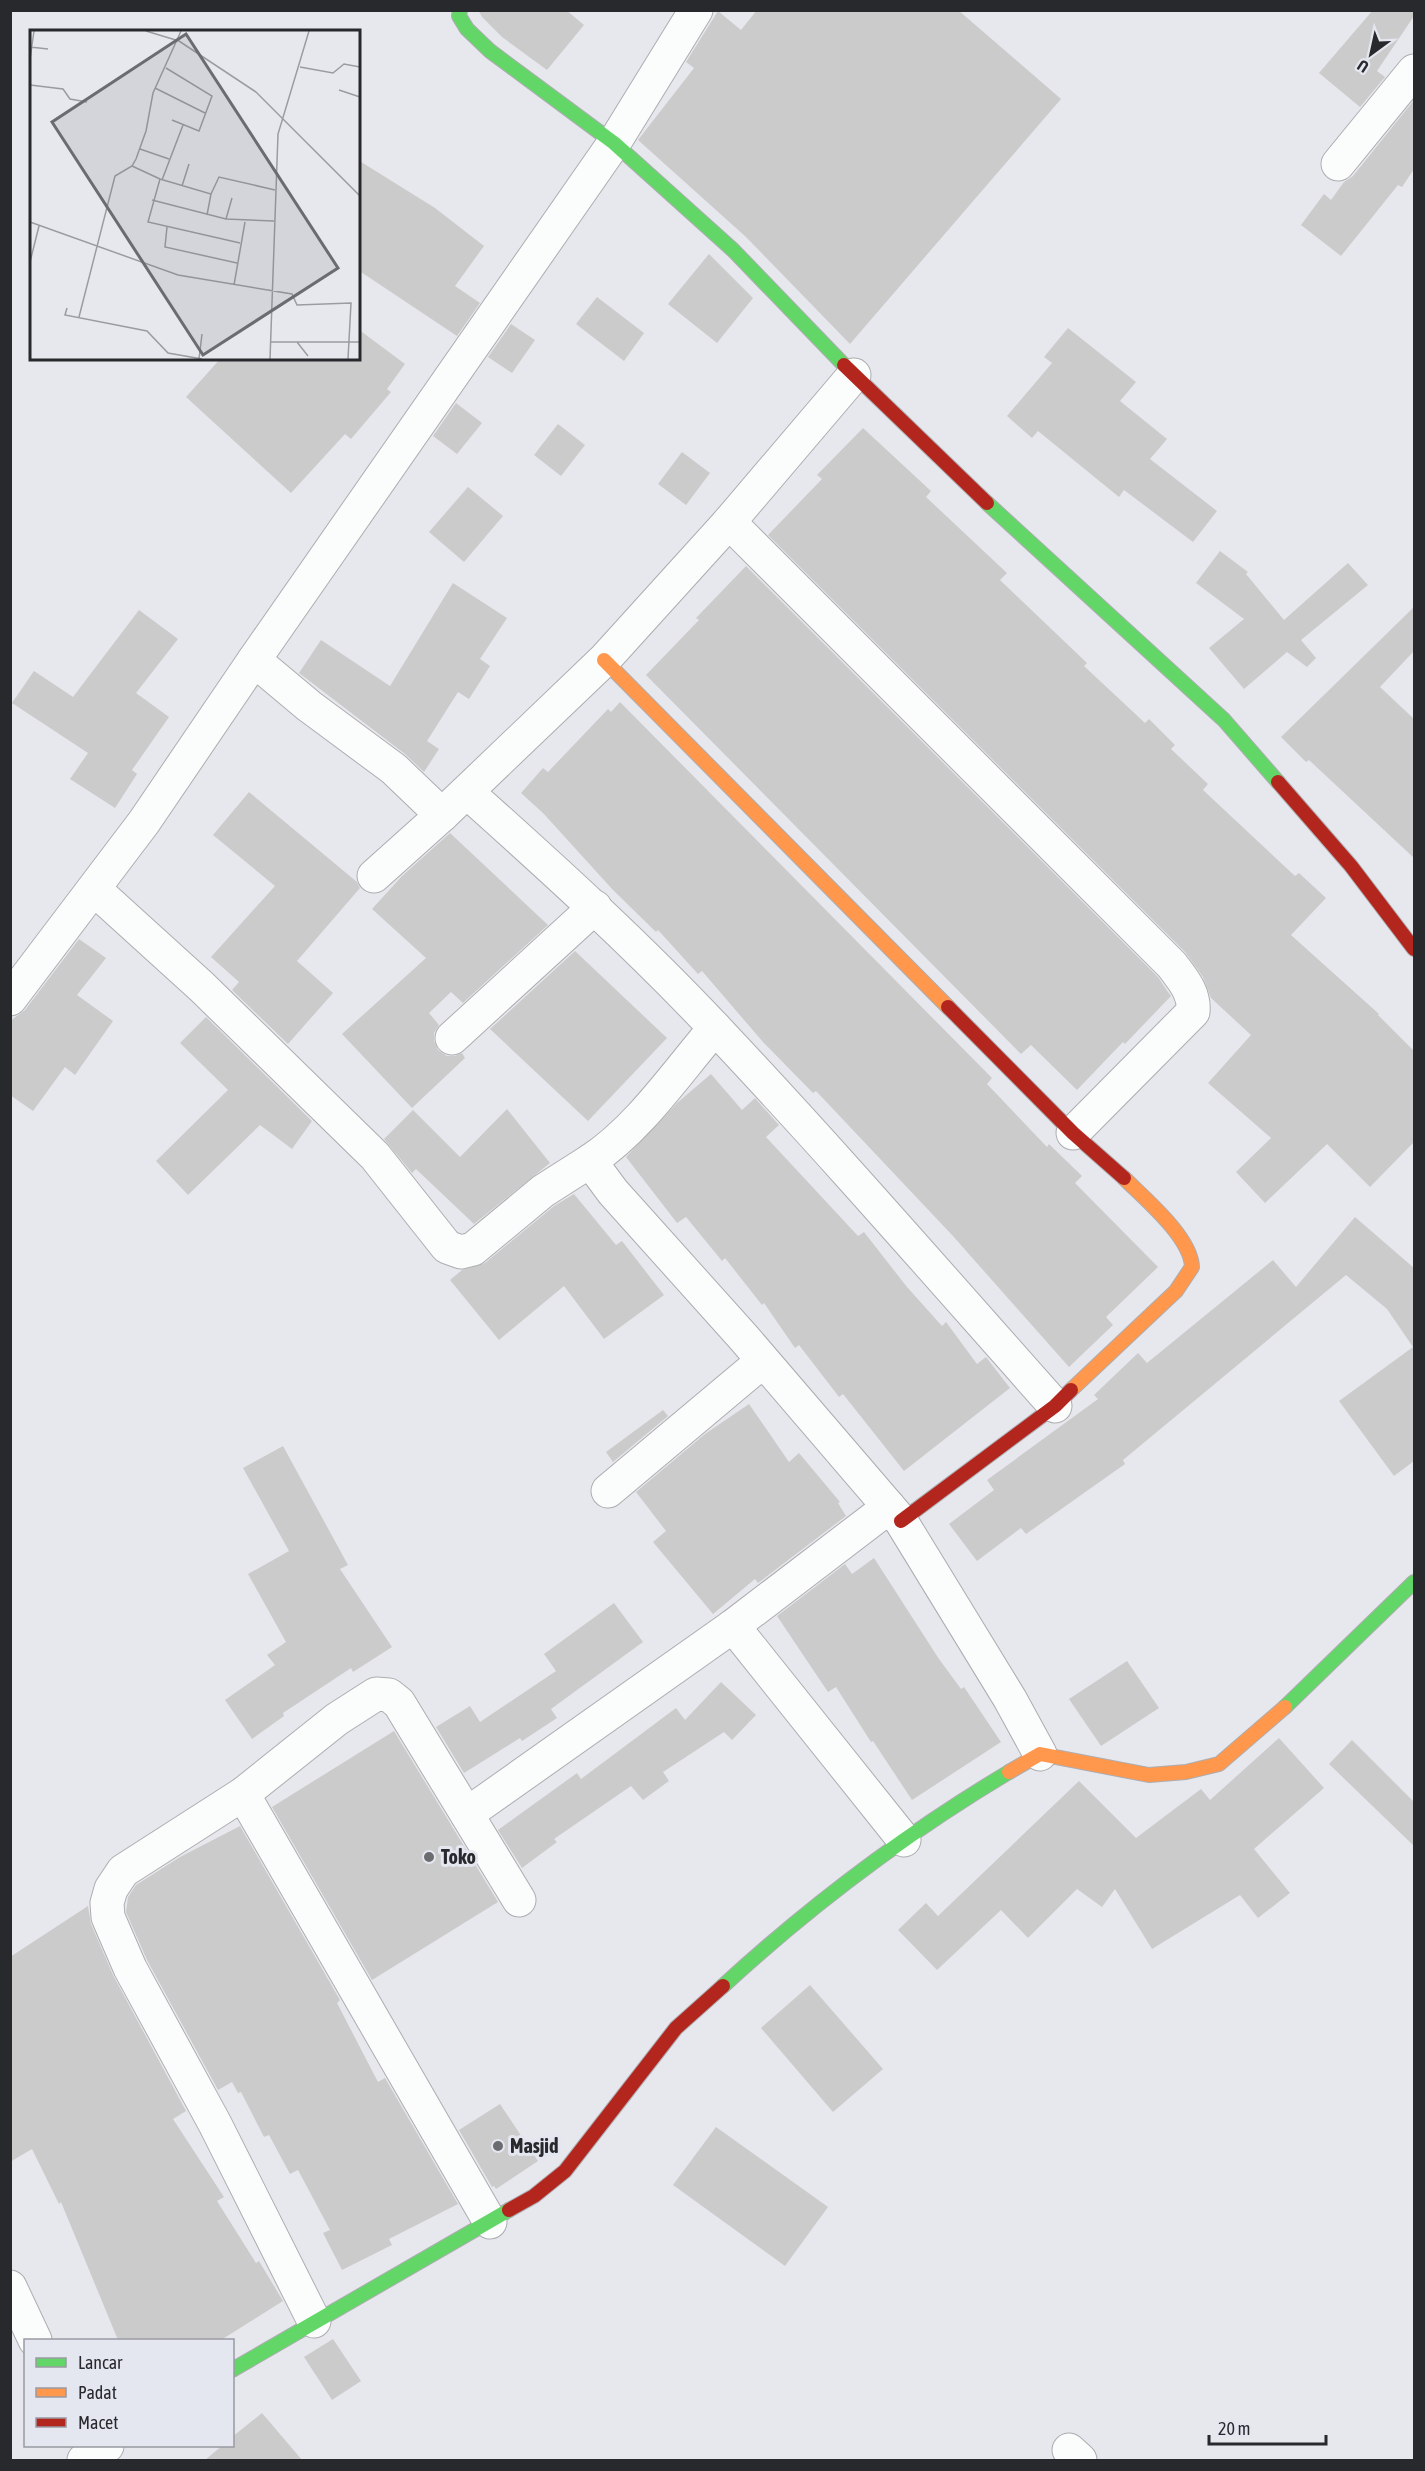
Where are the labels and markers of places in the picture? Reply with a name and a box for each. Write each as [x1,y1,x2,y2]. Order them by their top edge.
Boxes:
place label: Toko [441,1845,476,1868]
marker: Toko [422,1850,436,1864]
place label: Masjid [510,2134,558,2157]
marker: Masjid [491,2139,505,2153]

